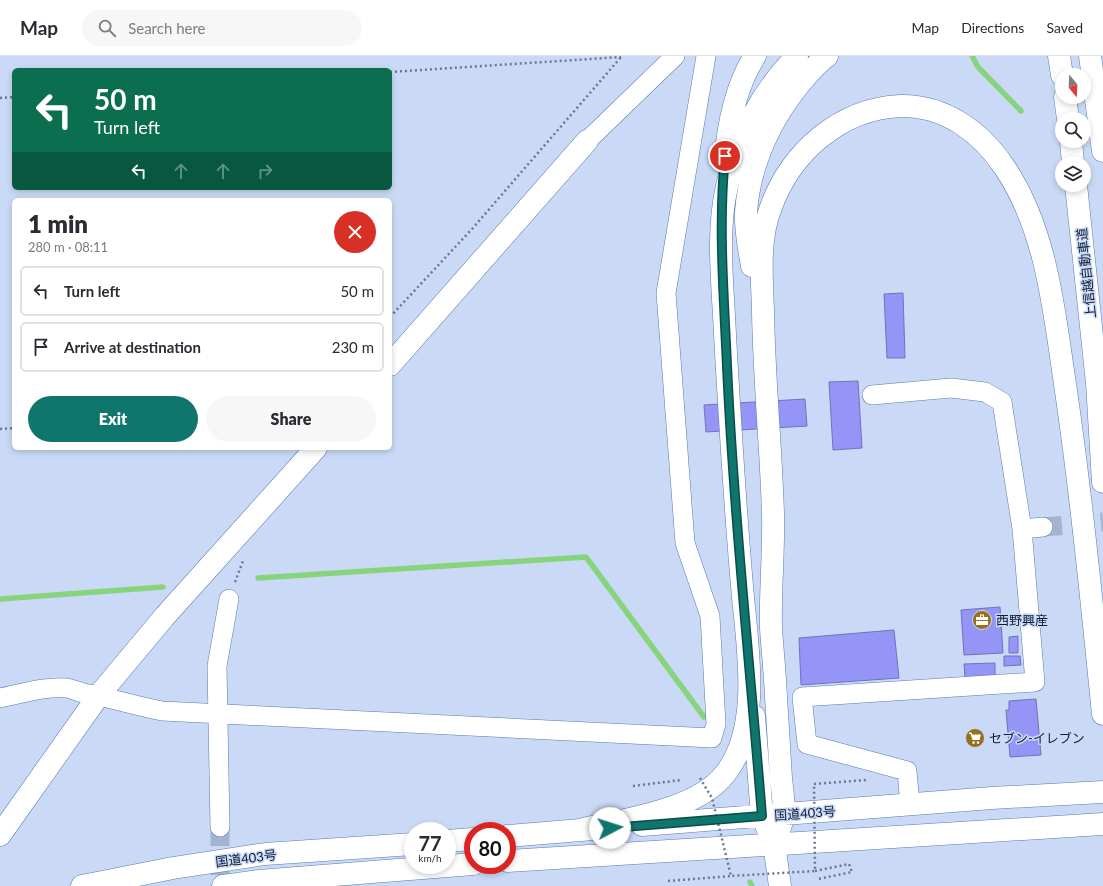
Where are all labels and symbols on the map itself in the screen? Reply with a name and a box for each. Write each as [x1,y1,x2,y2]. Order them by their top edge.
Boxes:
north arrow [1055,68,1091,104]
pin [708,139,742,173]
street label: 上信越自動車道 [1073,227,1099,319]
office icon: 西野興産 [971,609,993,631]
place label: 西野興産 [996,612,1048,628]
supermarket icon: セブン-イレブン [964,727,986,749]
place label: セブン-イレブン [989,730,1085,746]
street label: 国道403号 [774,803,836,823]
position arrow [589,807,631,849]
speed limit sign: 80 [464,822,516,874]
street label: 国道403号 [214,846,278,870]

